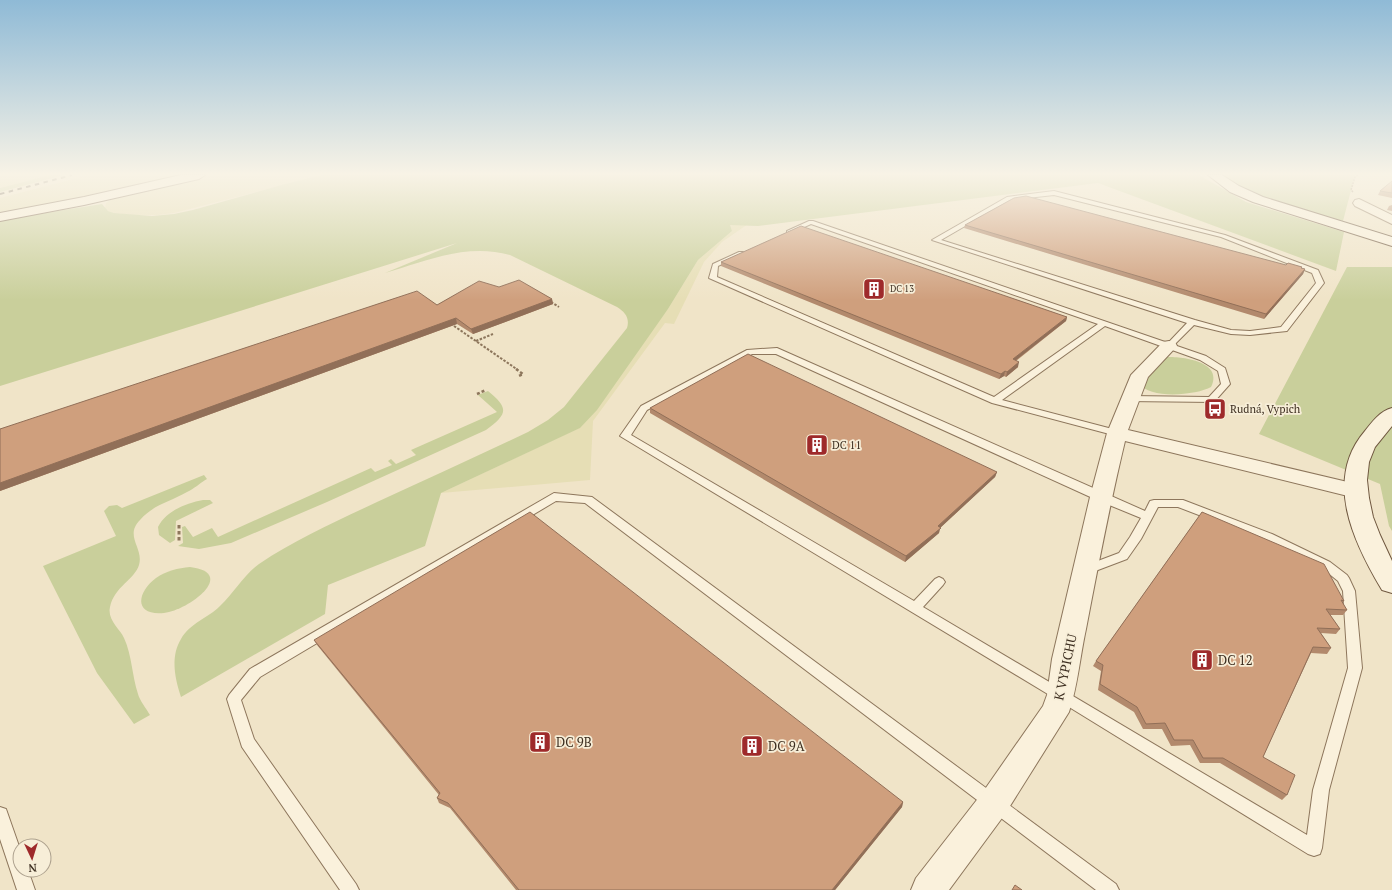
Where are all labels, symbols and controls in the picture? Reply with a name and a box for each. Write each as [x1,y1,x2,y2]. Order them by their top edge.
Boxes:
building icon: DC 13 [861,276,887,302]
place label: DC 13 [890,283,914,295]
bus stop icon: Rudná, Vypich [1202,396,1228,422]
place label: Rudná, Vypich [1230,402,1301,416]
building icon: DC 11 [804,432,830,458]
place label: DC 11 [832,438,861,452]
street label: K VYPICHU [1049,632,1081,702]
building icon: DC 12 [1189,647,1215,673]
place label: DC 12 [1218,651,1253,669]
building icon: DC 9B [527,729,553,755]
place label: DC 9B [556,733,592,751]
building icon: DC 9A [739,733,765,759]
place label: DC 9A [768,737,805,755]
north arrow [12,838,52,878]
text: N [27,861,37,875]

